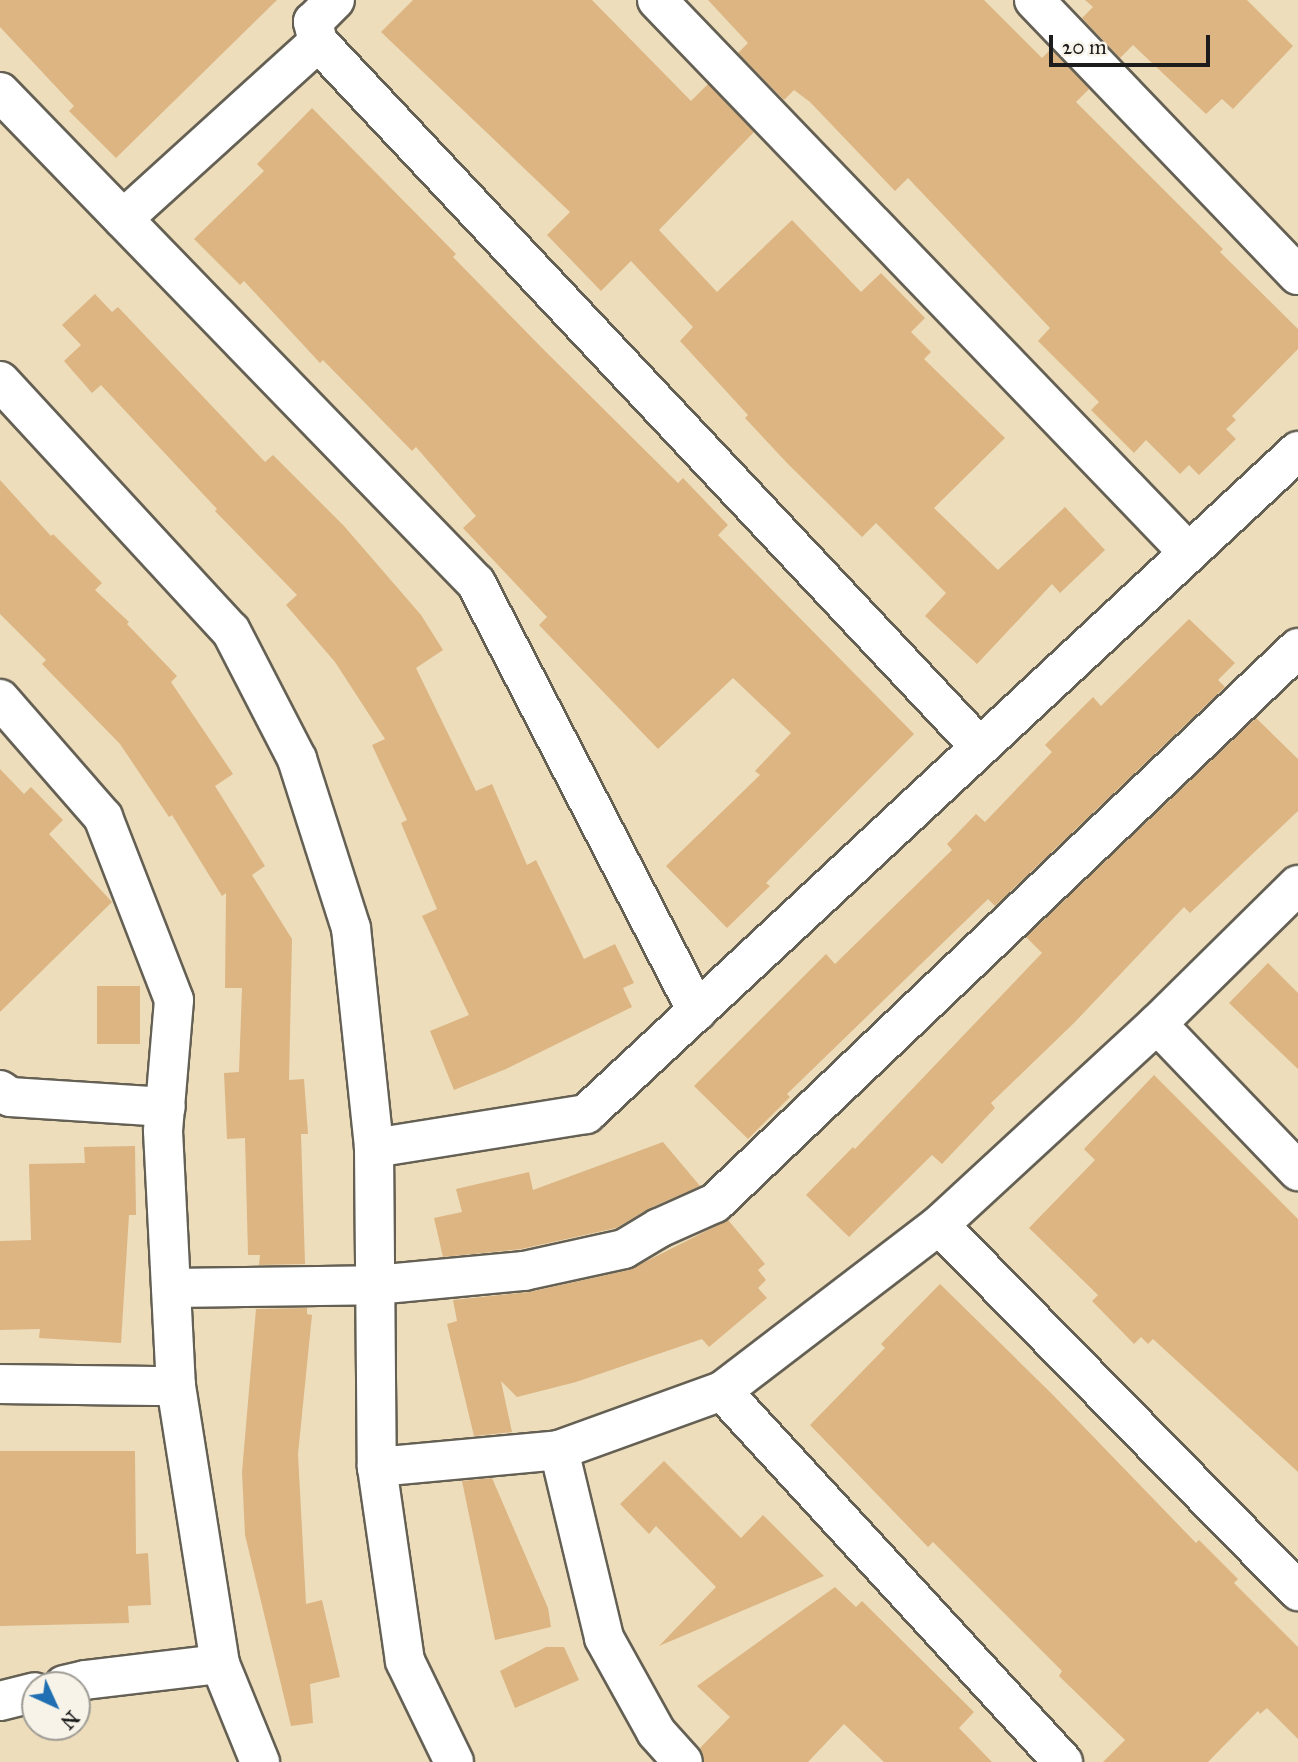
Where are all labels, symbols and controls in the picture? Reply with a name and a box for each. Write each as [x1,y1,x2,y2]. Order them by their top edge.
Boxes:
scale bar [1053,21,1214,65]
text: 20 m [1062,34,1107,60]
north arrow [21,1671,91,1741]
text: N [56,1706,84,1734]

